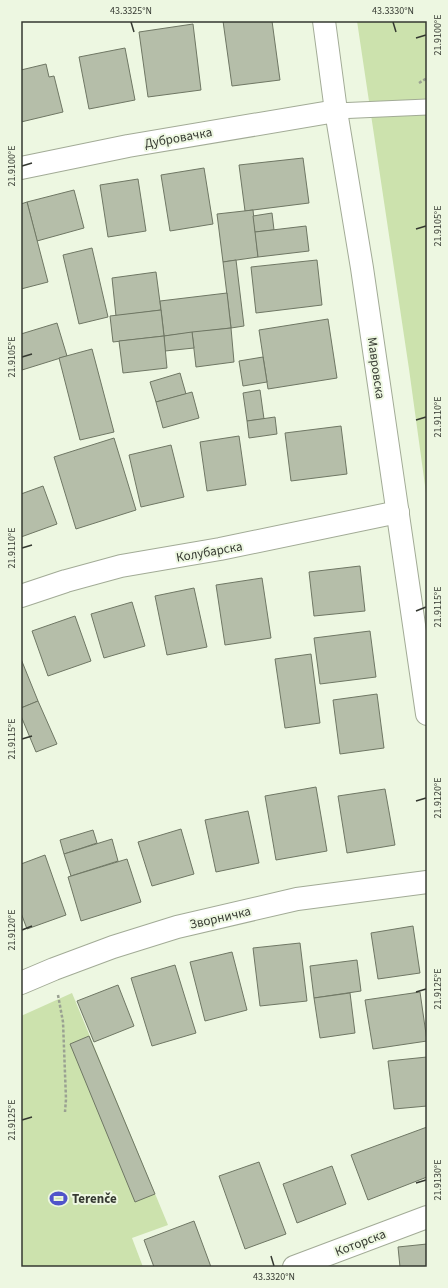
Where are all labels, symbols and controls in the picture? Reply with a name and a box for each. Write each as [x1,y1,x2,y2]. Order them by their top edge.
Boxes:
text: 43.3325°N [110,4,152,18]
text: 43.3330°N [372,4,414,18]
text: 21.9100°E [431,15,445,55]
street label: Дубровачка [143,123,213,153]
text: 21.9100°E [5,146,19,186]
text: 21.9105°E [431,206,445,246]
street label: Мавровска [363,336,389,400]
text: 21.9105°E [5,337,19,377]
text: 21.9110°E [431,397,445,437]
text: 21.9110°E [5,528,19,568]
street label: Колубарска [175,537,244,567]
text: 21.9115°E [431,587,445,627]
text: 21.9115°E [5,719,19,759]
text: 21.9120°E [431,778,445,818]
street label: Зворничка [188,902,253,934]
text: 21.9120°E [5,910,19,950]
text: 21.9125°E [431,969,445,1009]
text: 21.9125°E [5,1100,19,1140]
text: 21.9130°E [431,1160,445,1200]
sports icon: Terenče [49,1188,69,1208]
place label: Terenče [72,1190,117,1208]
street label: Которска [332,1225,388,1261]
text: 43.3320°N [253,1270,295,1284]

